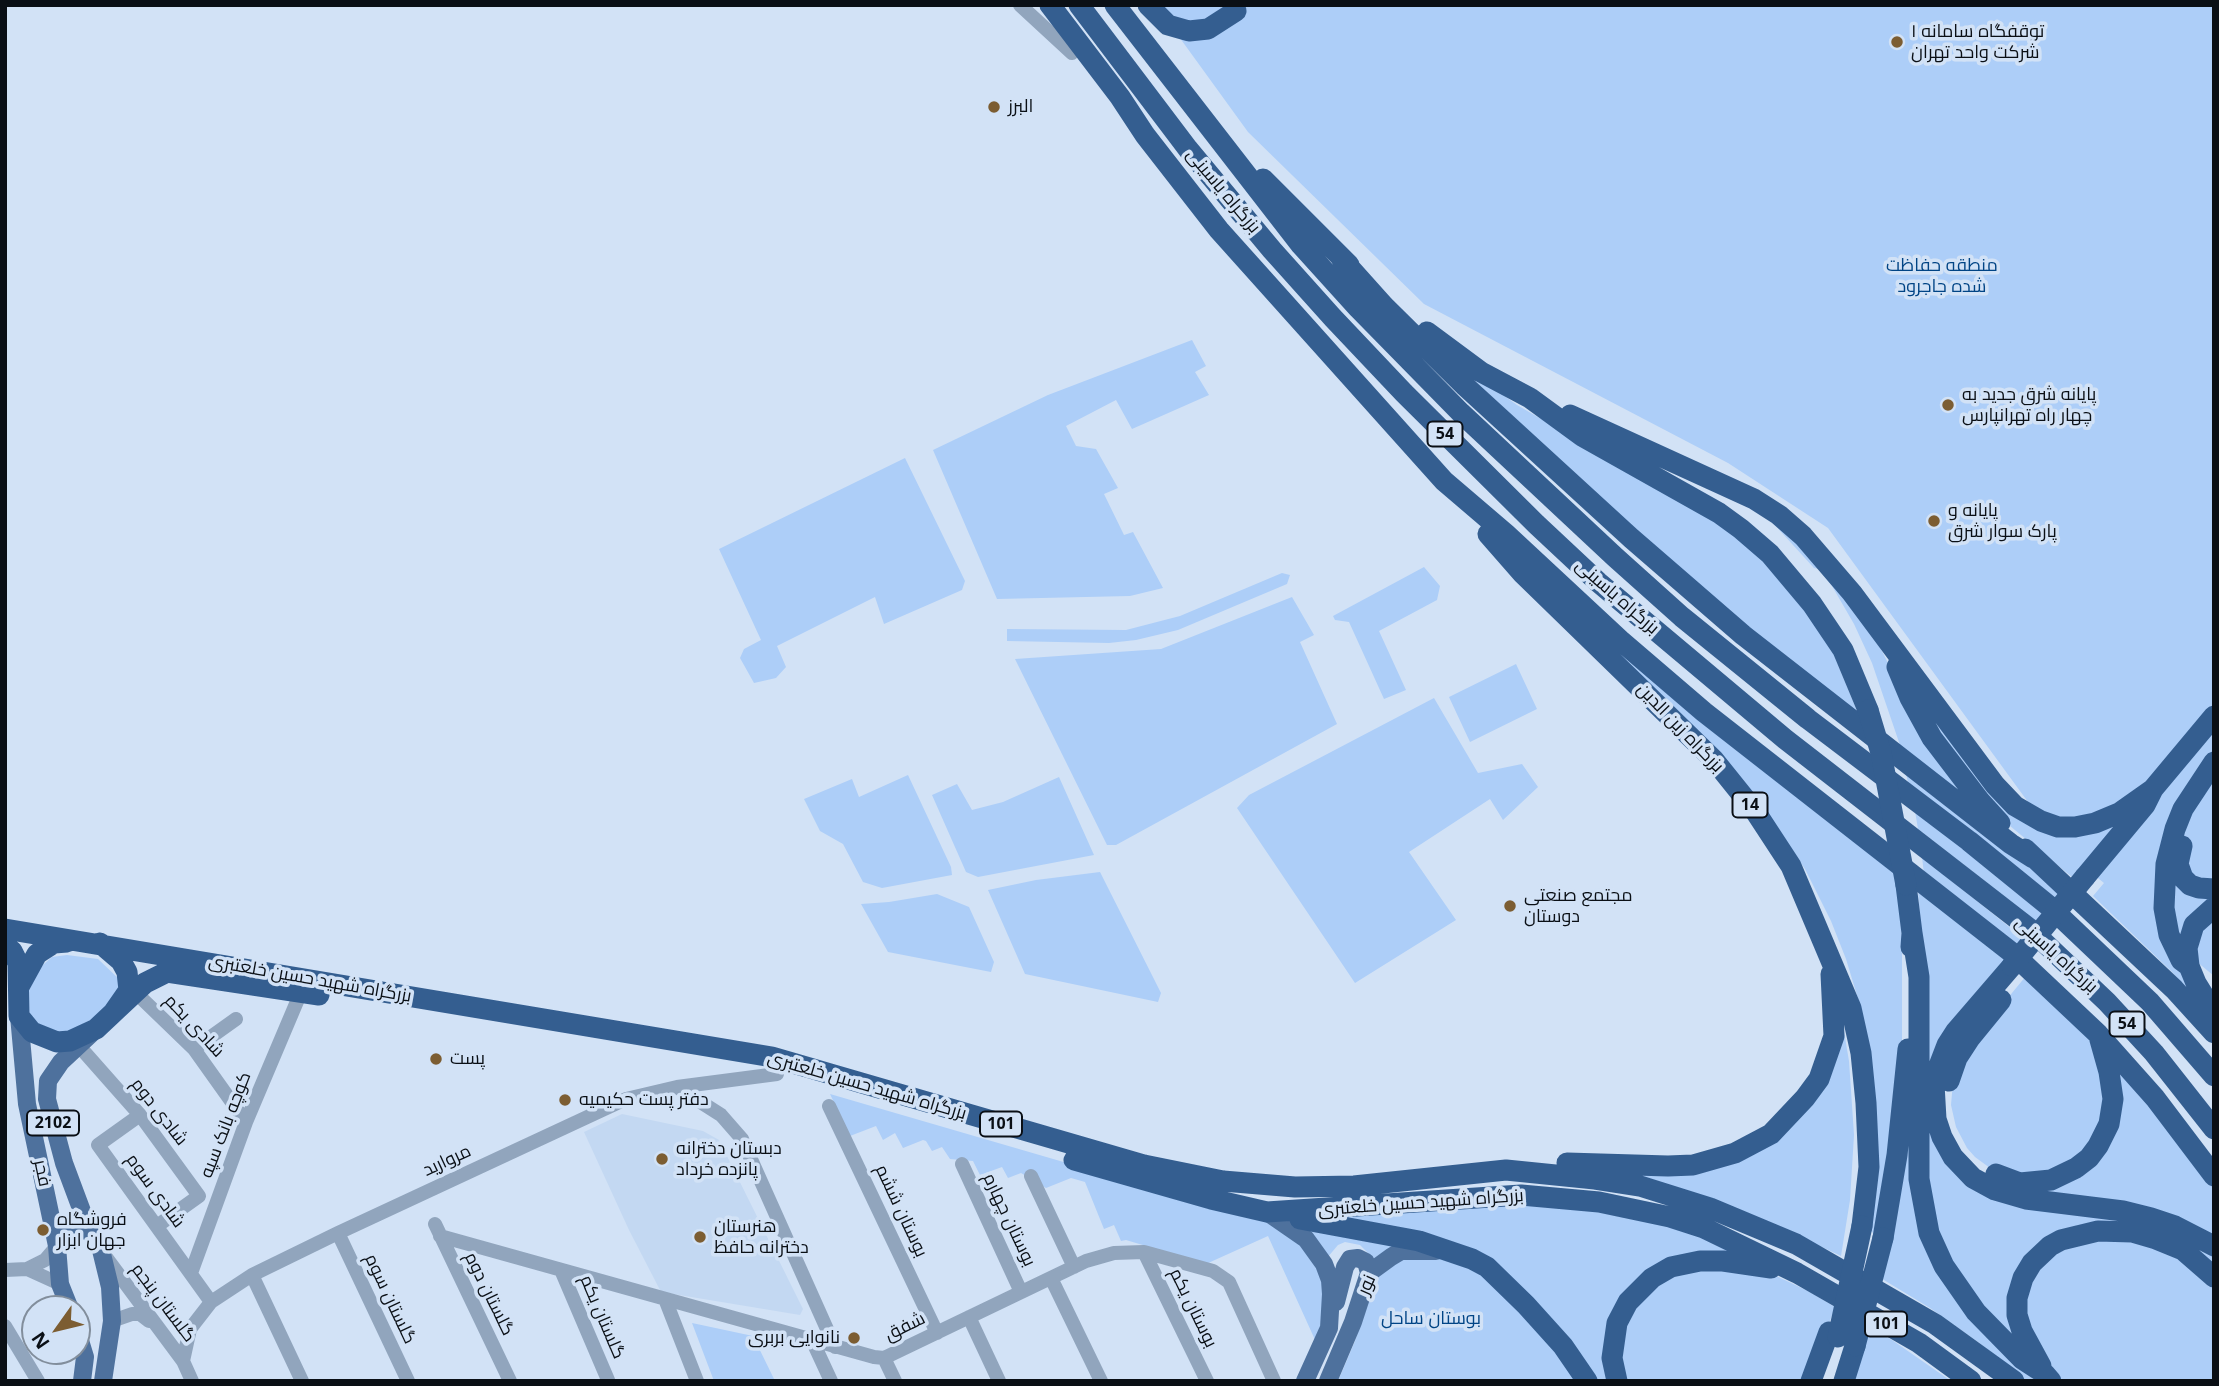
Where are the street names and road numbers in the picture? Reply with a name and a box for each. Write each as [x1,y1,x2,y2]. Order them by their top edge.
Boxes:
street label: بزرگراه یاسینی [1181,144,1265,238]
road number: 54 [1428,422,1462,446]
street label: بزرگراه یاسینی [1571,555,1663,639]
street label: بزرگراه زین الدین [1632,679,1728,777]
road number: 14 [1732,792,1768,818]
street label: بزرگراه یاسینی [2010,912,2102,998]
street label: بزرگراه شهید حسین خلعتبری [207,950,413,1008]
street label: شادی یکم [159,990,229,1062]
road number: 54 [2110,1012,2144,1036]
street label: بزرگراه شهید حسین خلعتبری [765,1047,969,1125]
street label: کوچه بانک سپه [196,1069,256,1181]
street label: شادی دوم [126,1074,192,1150]
road number: 2102 [27,1110,79,1135]
road number: 101 [980,1112,1022,1136]
street label: مروارید [419,1140,475,1182]
street label: شادی سوم [121,1150,189,1232]
street label: فجر [29,1157,55,1189]
street label: بوستان ششم [870,1161,932,1261]
street label: بوستان چهارم [978,1170,1040,1270]
street label: بزرگراه شهید حسین خلعتبری [1318,1185,1524,1221]
street label: گلستان دوم [460,1249,518,1339]
street label: گلستان سوم [360,1250,420,1348]
street label: گلستان پنجم [126,1259,200,1347]
street label: بوستان یکم [1164,1265,1222,1351]
street label: نور [1353,1271,1381,1299]
street label: گلستان یکم [575,1272,629,1362]
street label: شفق [881,1308,929,1346]
road number: 101 [1865,1312,1907,1336]

